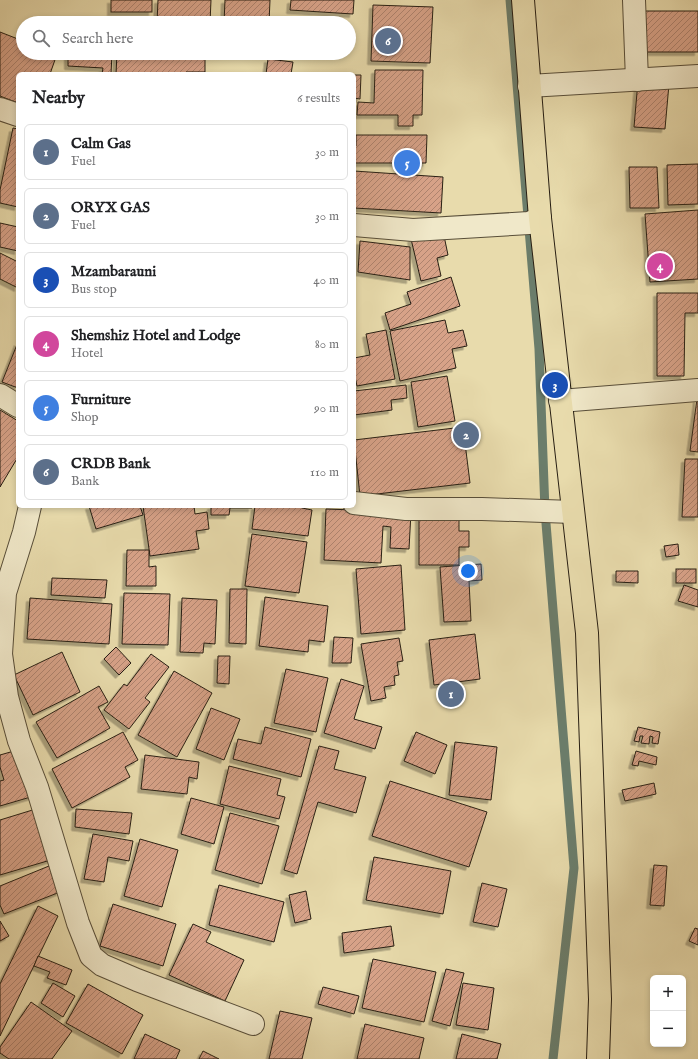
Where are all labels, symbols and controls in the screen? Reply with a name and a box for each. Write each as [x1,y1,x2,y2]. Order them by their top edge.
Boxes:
search box [16,16,356,60]
pin: 6 [375,26,401,56]
icon: search [30,27,52,49]
text: Search here [62,29,133,48]
text: Nearby [32,88,85,109]
text: 6 results [297,90,340,107]
text: Calm Gas [71,134,131,153]
text: 1 [44,144,48,161]
text: 30 m [315,144,339,161]
pin: 5 [394,148,420,178]
text: Fuel [71,153,95,170]
text: ORYX GAS [71,198,150,217]
text: 2 [43,208,49,225]
text: 30 m [315,208,339,225]
text: Fuel [71,217,95,234]
pin: 4 [647,251,673,281]
text: Mzambarauni [71,262,156,281]
text: 3 [44,272,48,289]
text: 40 m [313,272,339,289]
text: Bus stop [71,281,117,298]
text: Shemshiz Hotel and Lodge [71,326,240,345]
text: 4 [43,336,49,353]
text: 80 m [315,336,339,353]
text: Hotel [71,345,103,362]
pin: 3 [542,370,568,400]
text: Furniture [71,390,131,409]
text: 5 [44,400,48,417]
text: 90 m [314,400,339,417]
text: Shop [71,409,99,426]
pin: 2 [453,420,479,450]
text: CRDB Bank [71,454,151,473]
text: 6 [43,464,49,481]
text: 110 m [310,464,339,481]
text: Bank [71,473,99,490]
your location [458,561,478,581]
pin: 1 [438,679,464,709]
map controls [650,975,686,1047]
button: + [650,975,686,1011]
button: − [650,1011,686,1047]

